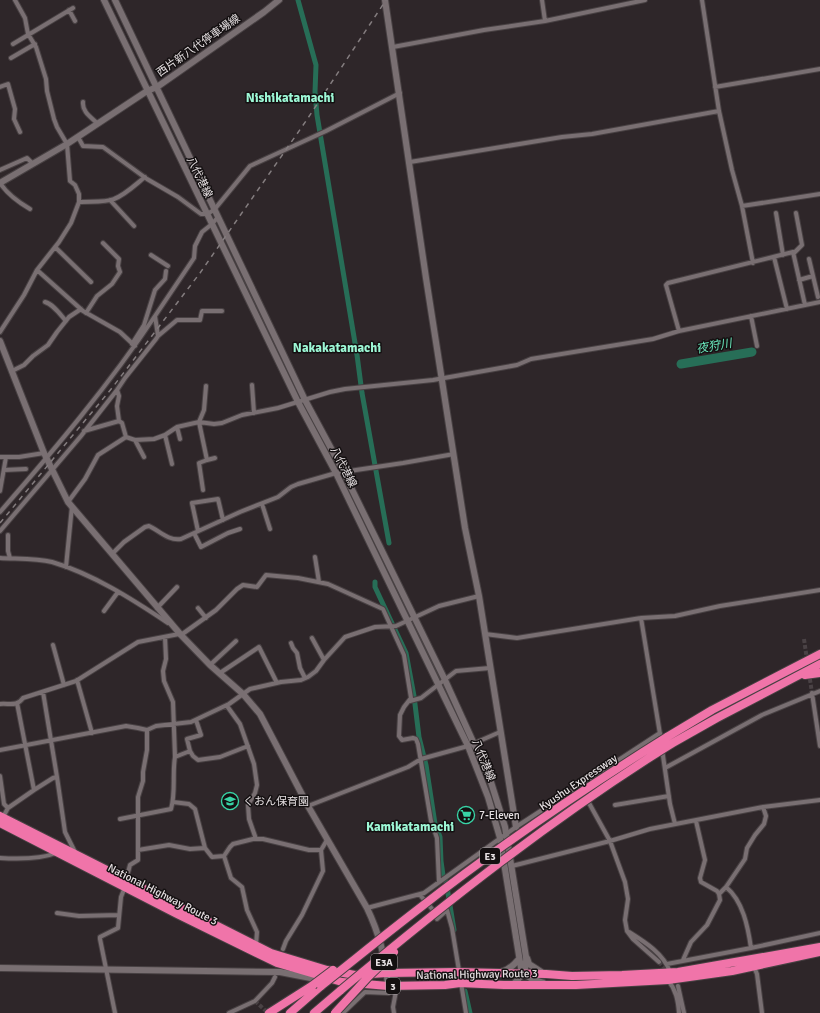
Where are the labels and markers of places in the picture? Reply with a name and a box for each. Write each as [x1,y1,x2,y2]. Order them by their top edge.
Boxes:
school or university icon: くおん保育園 [220,791,240,811]
place label: くおん保育園 [243,795,309,808]
supermarket icon: 7-Eleven [456,805,476,825]
place label: 7-Eleven [479,809,520,822]

